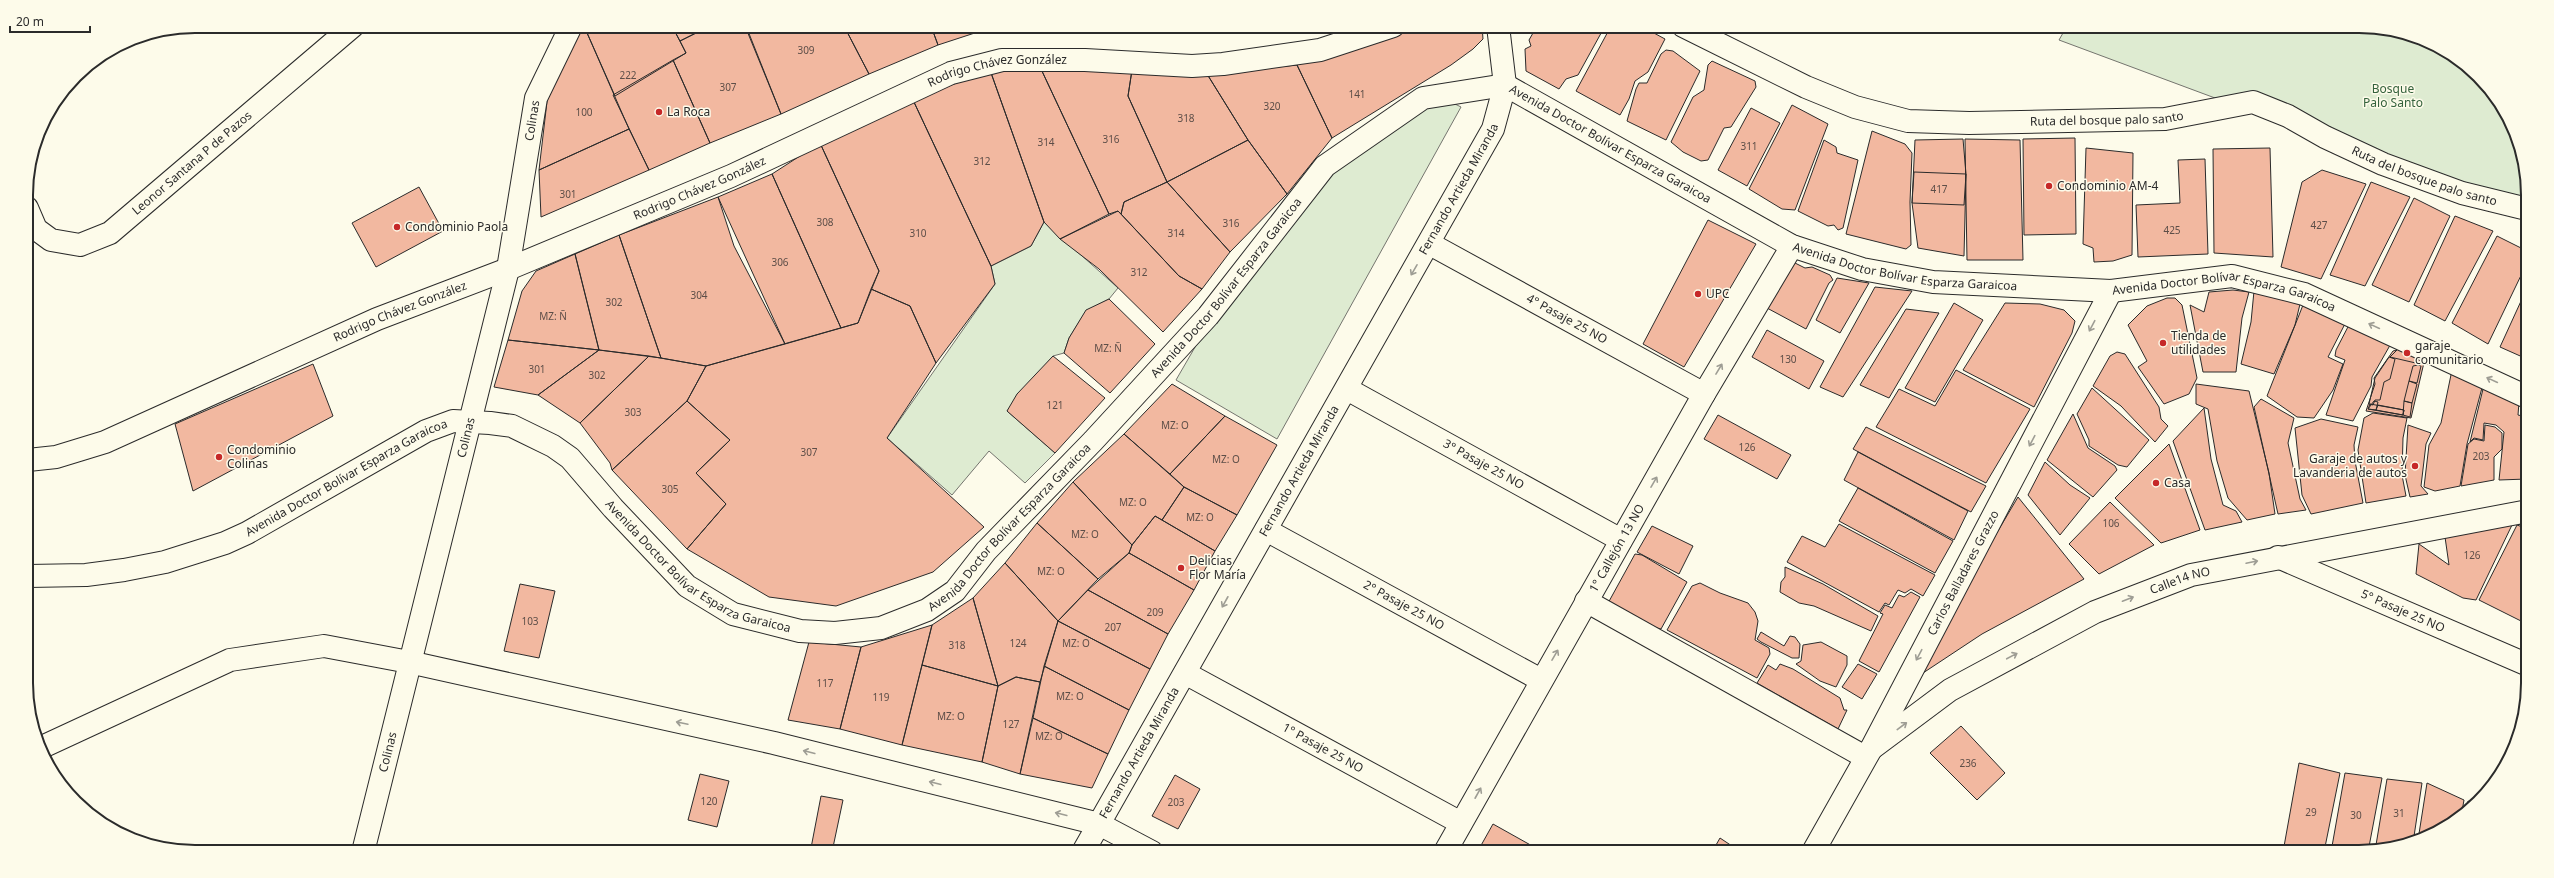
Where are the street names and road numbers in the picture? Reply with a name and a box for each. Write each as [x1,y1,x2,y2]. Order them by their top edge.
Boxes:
street label: Rodrigo Chávez González [925,51,1067,91]
street label: Avenida Doctor Bolívar Esparza Garaicoa [1507,80,1715,207]
street label: Colinas [520,99,544,142]
street label: Leonor Santana P de Pazos [128,107,256,219]
street label: Ruta del bosque palo santo [2030,107,2185,130]
street label: Fernando Artieda Miranda [1414,122,1502,258]
street label: Ruta del bosque palo santo [2349,142,2499,209]
street label: Rodrigo Chávez González [631,152,769,224]
street label: Avenida Doctor Bolívar Esparza Garaicoa [1146,194,1305,381]
street label: Avenida Doctor Bolívar Esparza Garaicoa [1791,238,2018,294]
street label: Avenida Doctor Bolívar Esparza Garaicoa [2111,267,2339,316]
street label: Rodrigo Chávez González [330,276,469,346]
street label: 4° Pasaje 25 NO [1524,289,1611,348]
street label: Fernando Artieda Miranda [1255,402,1343,540]
street label: Avenida Doctor Bolívar Esparza Garaicoa [242,415,450,540]
street label: Colinas [452,415,479,459]
street label: 3° Pasaje 25 NO [1440,435,1527,493]
street label: Avenida Doctor Bolívar Esparza Garaicoa [924,439,1094,615]
street label: Avenida Doctor Bolívar Esparza Garaicoa [602,496,793,636]
street label: 1° Callejón 13 NO [1585,501,1648,595]
street label: Carlos Balladares Grazzo [1923,507,2003,638]
street label: Calle14 NO [2147,563,2211,598]
street label: 2° Pasaje 25 NO [1360,576,1448,634]
street label: 5° Pasaje 25 NO [2358,585,2448,636]
street label: Fernando Artieda Miranda [1095,684,1183,821]
street label: 1° Pasaje 25 NO [1280,719,1367,776]
street label: Colinas [374,730,401,774]

